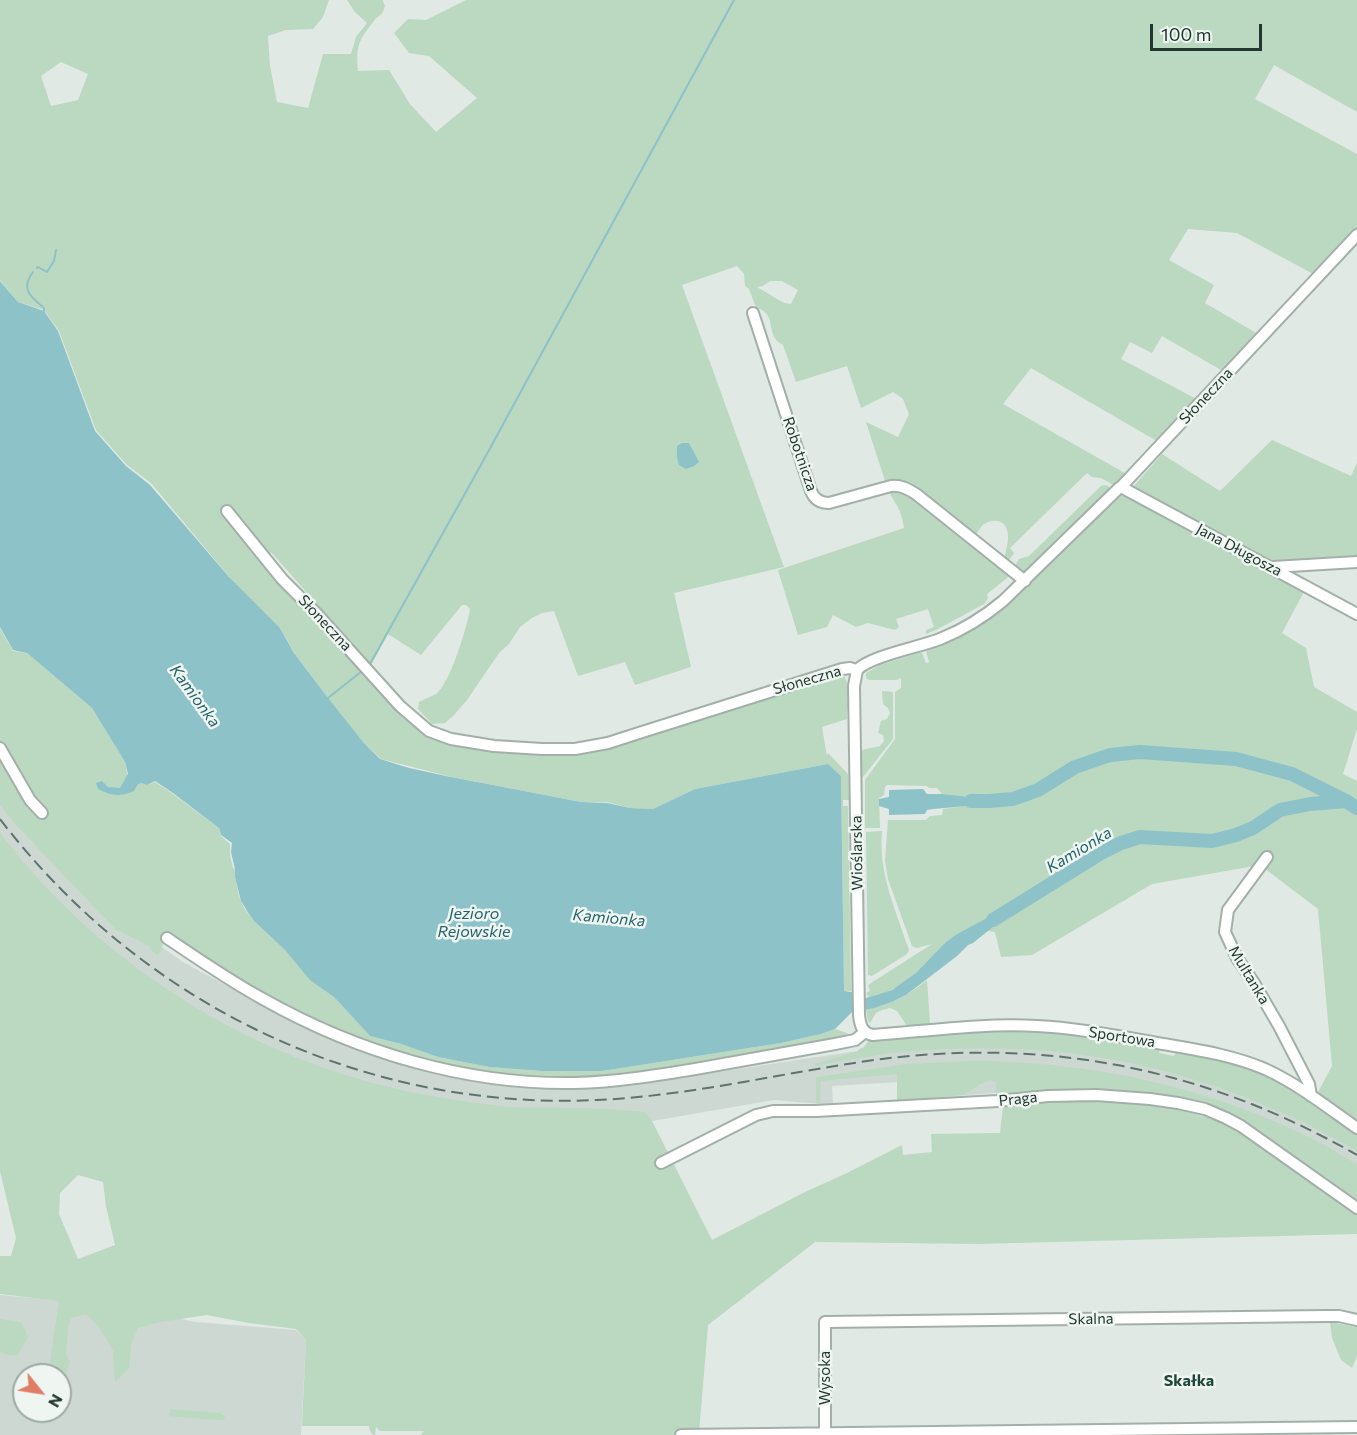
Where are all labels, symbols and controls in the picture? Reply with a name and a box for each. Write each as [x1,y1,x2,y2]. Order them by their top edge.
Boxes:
scale bar [1153,12,1266,50]
text: 100 m [1161,23,1211,45]
street label: Słoneczna [1176,364,1236,428]
street label: Robotnicza [779,414,821,494]
street label: Jana Długosza [1193,520,1285,580]
street label: Słoneczna [295,591,355,655]
water label: Kamionka [166,661,224,731]
street label: Słoneczna [771,662,843,698]
street label: Wioślarska [847,815,867,891]
water label: Kamionka [1043,823,1115,877]
water label: Jezioro Rejowskie [437,904,511,942]
water label: Kamionka [572,905,646,931]
street label: Multanka [1225,942,1273,1008]
street label: Sportowa [1087,1023,1157,1051]
street label: Praga [998,1088,1038,1110]
street label: Skalna [1068,1310,1114,1328]
street label: Wysoka [816,1351,834,1405]
north arrow [12,1363,72,1423]
district label: Skałka [1164,1371,1214,1391]
text: N [45,1391,68,1411]

